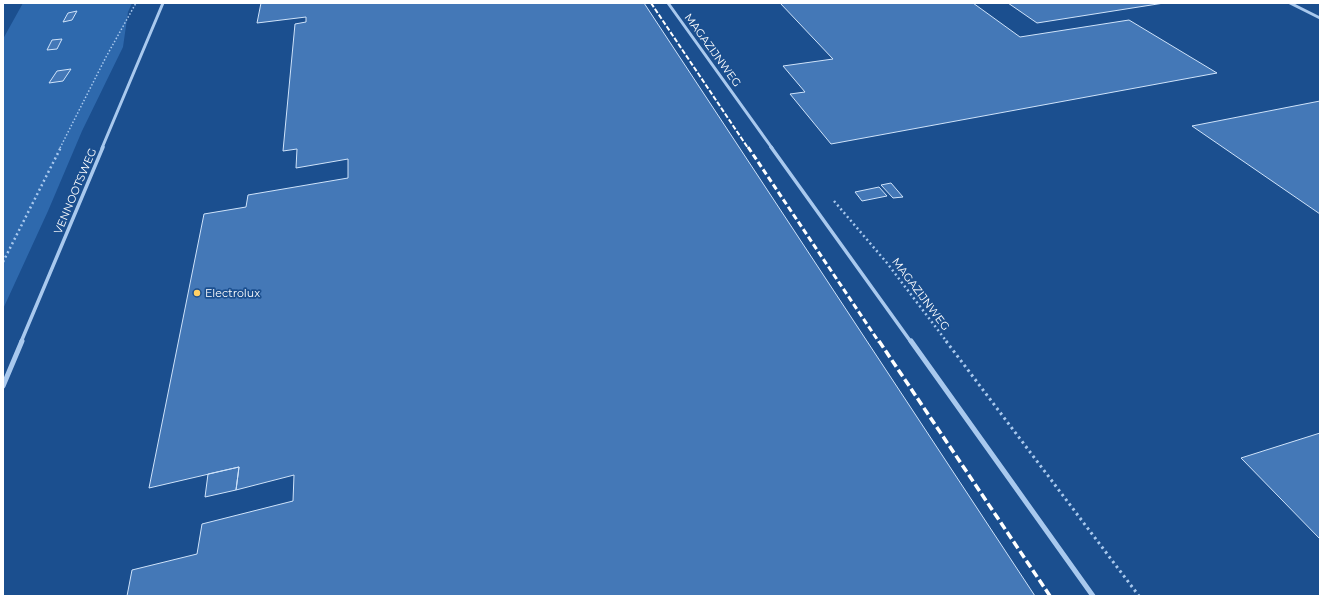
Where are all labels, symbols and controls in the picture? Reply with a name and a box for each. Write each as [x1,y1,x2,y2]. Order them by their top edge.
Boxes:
street label: MAGAZIJNWEG [682,11,744,89]
street label: VENNOOTSWEG [51,146,99,236]
street label: MAGAZIJNWEG [889,255,953,333]
place label: Electrolux [205,286,260,300]
marker: Electrolux [192,288,202,298]

